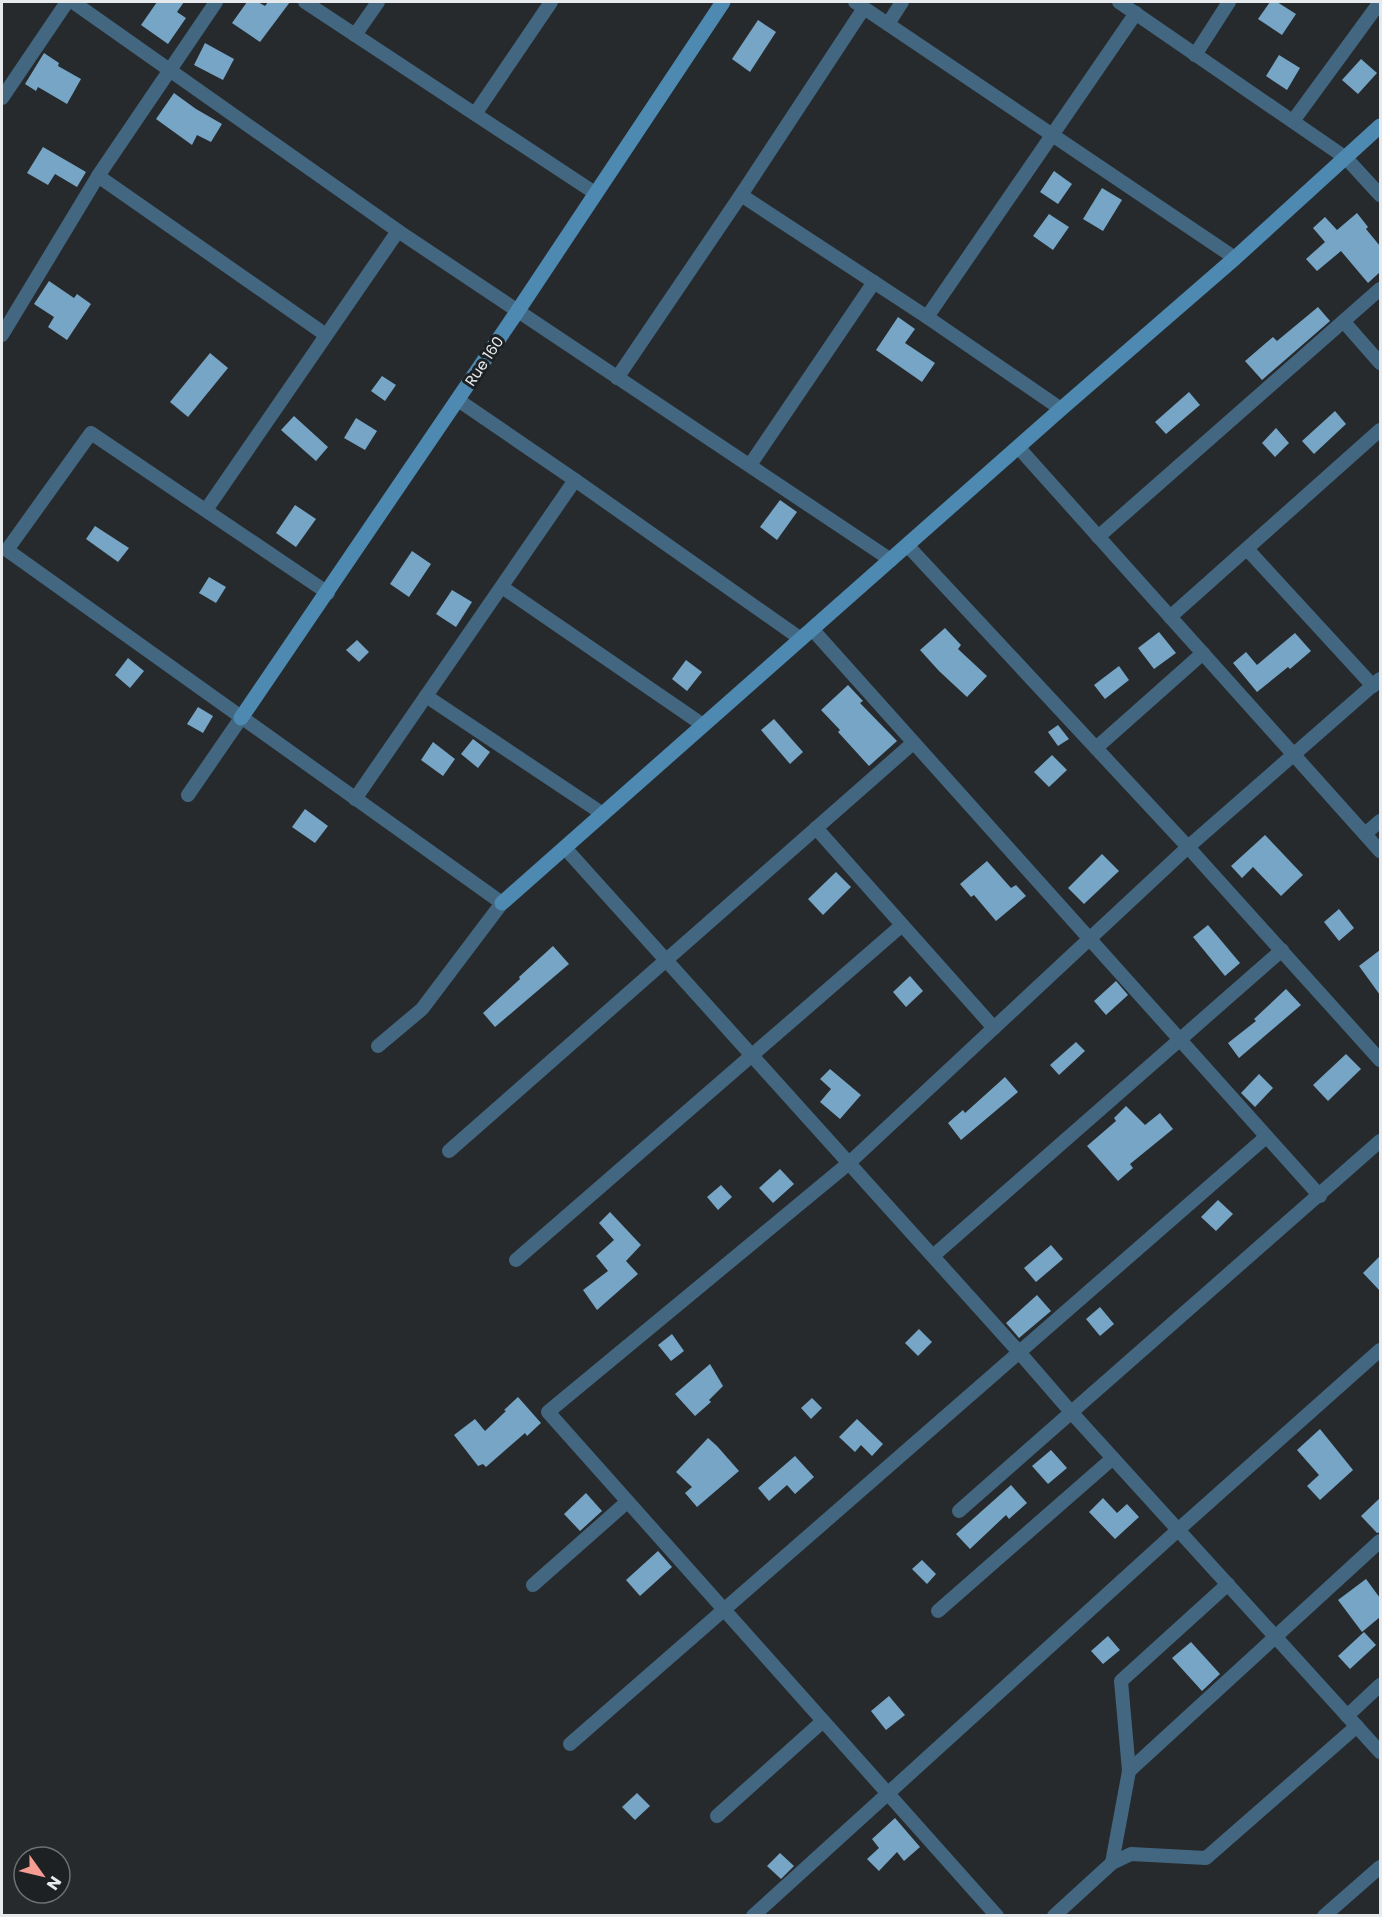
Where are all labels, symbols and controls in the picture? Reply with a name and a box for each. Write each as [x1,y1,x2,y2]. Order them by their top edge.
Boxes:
street label: Rue 160 [460,332,508,390]
north arrow [12,1845,72,1905]
text: N [41,1872,67,1895]

